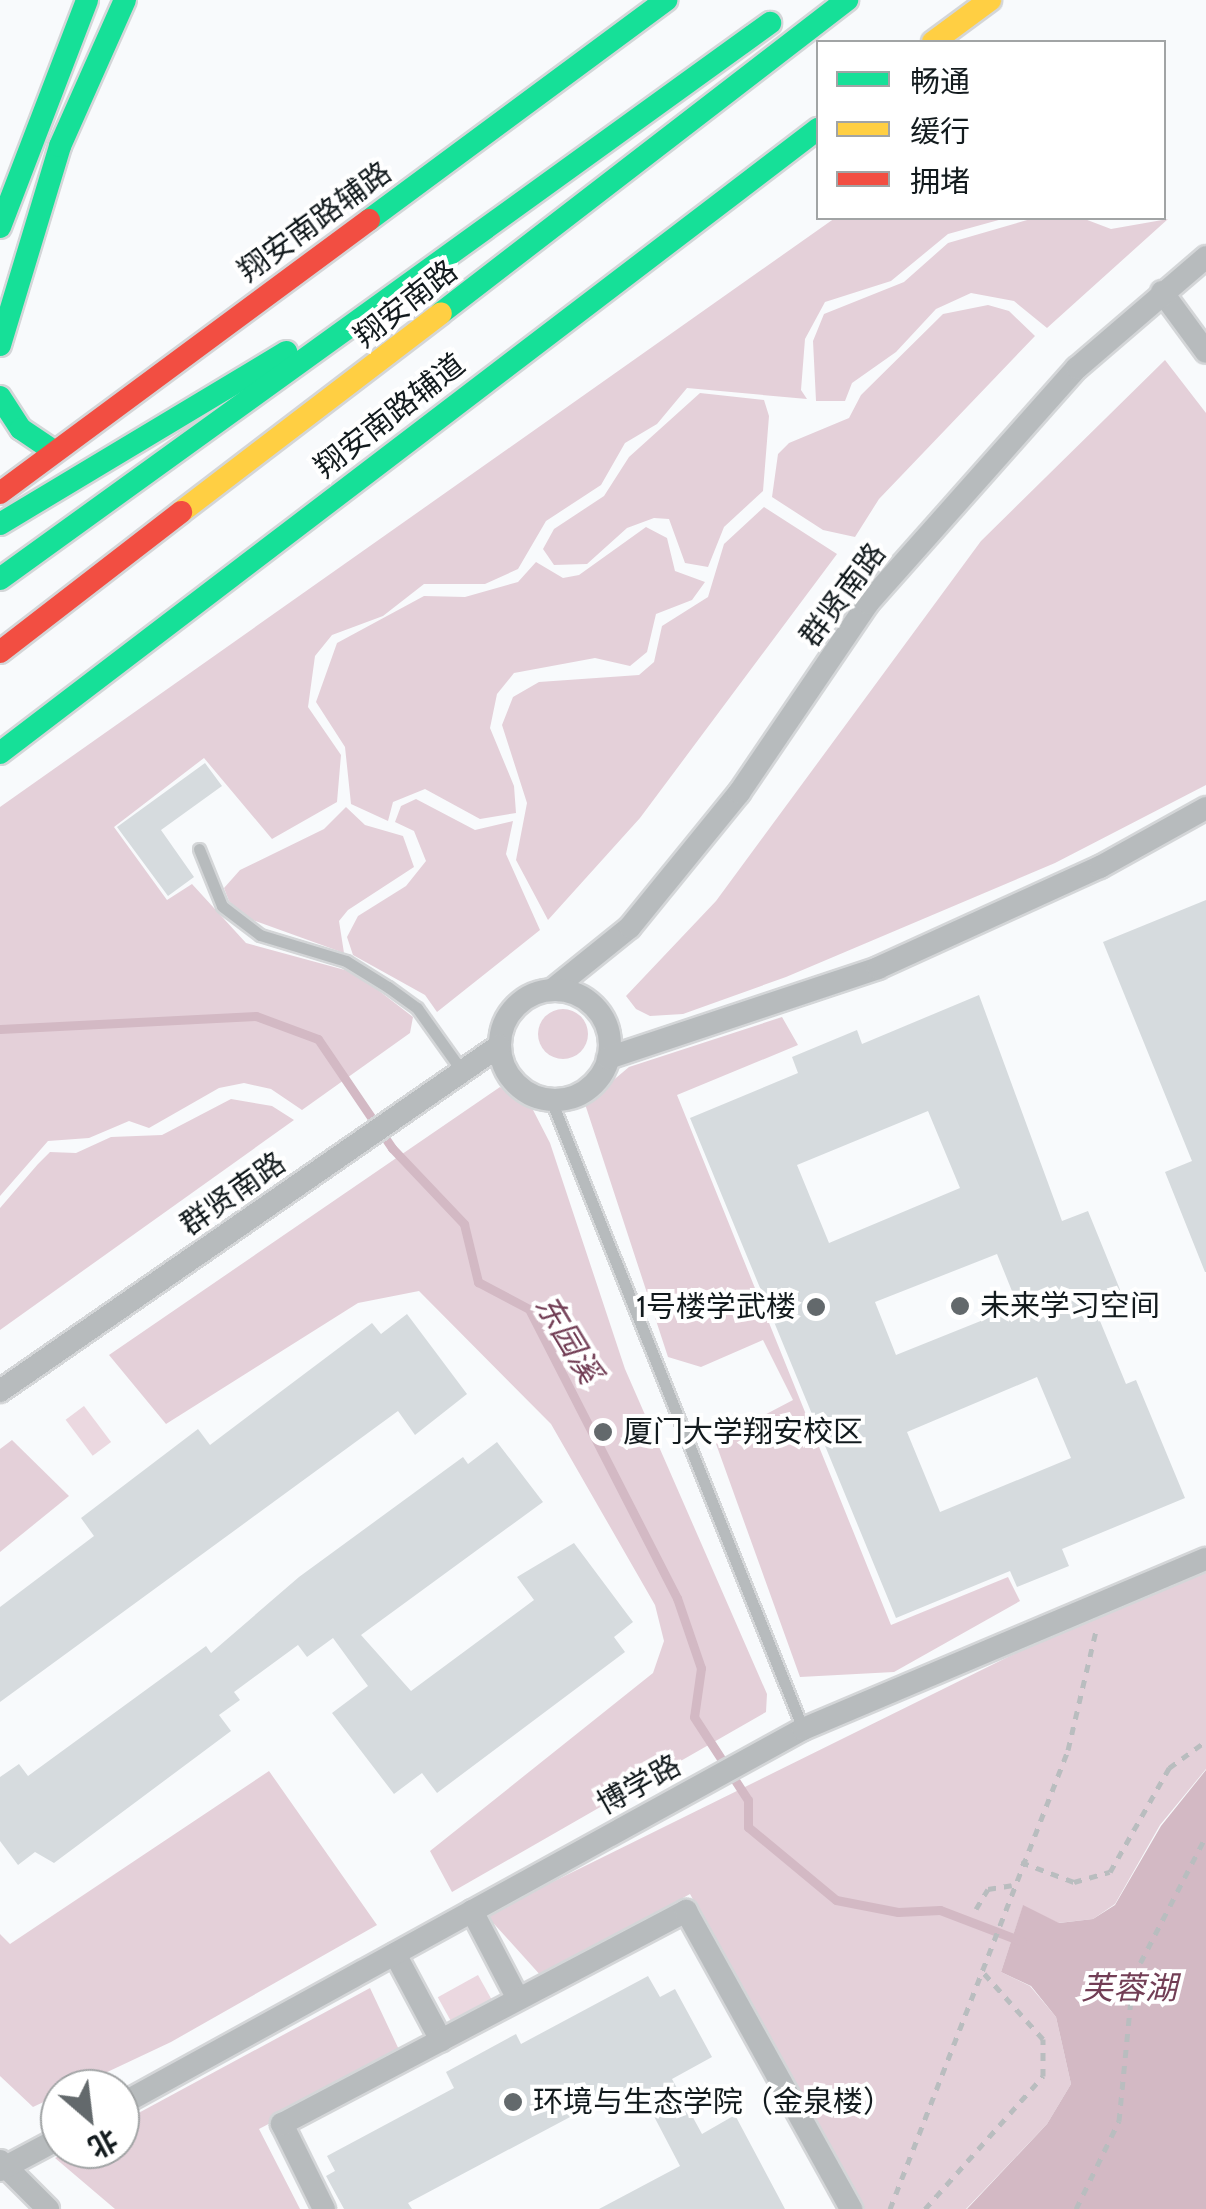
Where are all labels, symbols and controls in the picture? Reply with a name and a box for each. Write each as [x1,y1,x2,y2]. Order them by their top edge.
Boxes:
legend [816,40,1166,220]
text: 畅通 [910,63,970,100]
text: 缓行 [910,113,970,150]
street label: 翔安南路辅路 [232,155,398,289]
text: 拥堵 [910,163,970,200]
street label: 翔安南路 [348,253,464,355]
street label: 翔安南路辅道 [308,346,472,486]
street label: 群贤南路 [793,536,893,654]
street label: 群贤南路 [174,1145,292,1243]
water label: 东园溪 [527,1288,609,1390]
place label: 未来学习空间 [980,1288,1160,1324]
place label: 1号楼学武楼 [636,1289,796,1325]
marker: 未来学习空间 [949,1295,971,1317]
marker: 1号楼学武楼 [805,1296,827,1318]
place label: 厦门大学翔安校区 [623,1414,863,1450]
marker: 厦门大学翔安校区 [592,1421,614,1443]
street label: 博学路 [591,1747,687,1823]
water label: 芙蓉湖 [1081,1969,1177,2007]
north arrow [40,2069,140,2169]
place label: 环境与生态学院（金泉楼） [533,2084,893,2120]
marker: 环境与生态学院（金泉楼） [502,2091,524,2113]
text: 北 [83,2122,124,2165]

